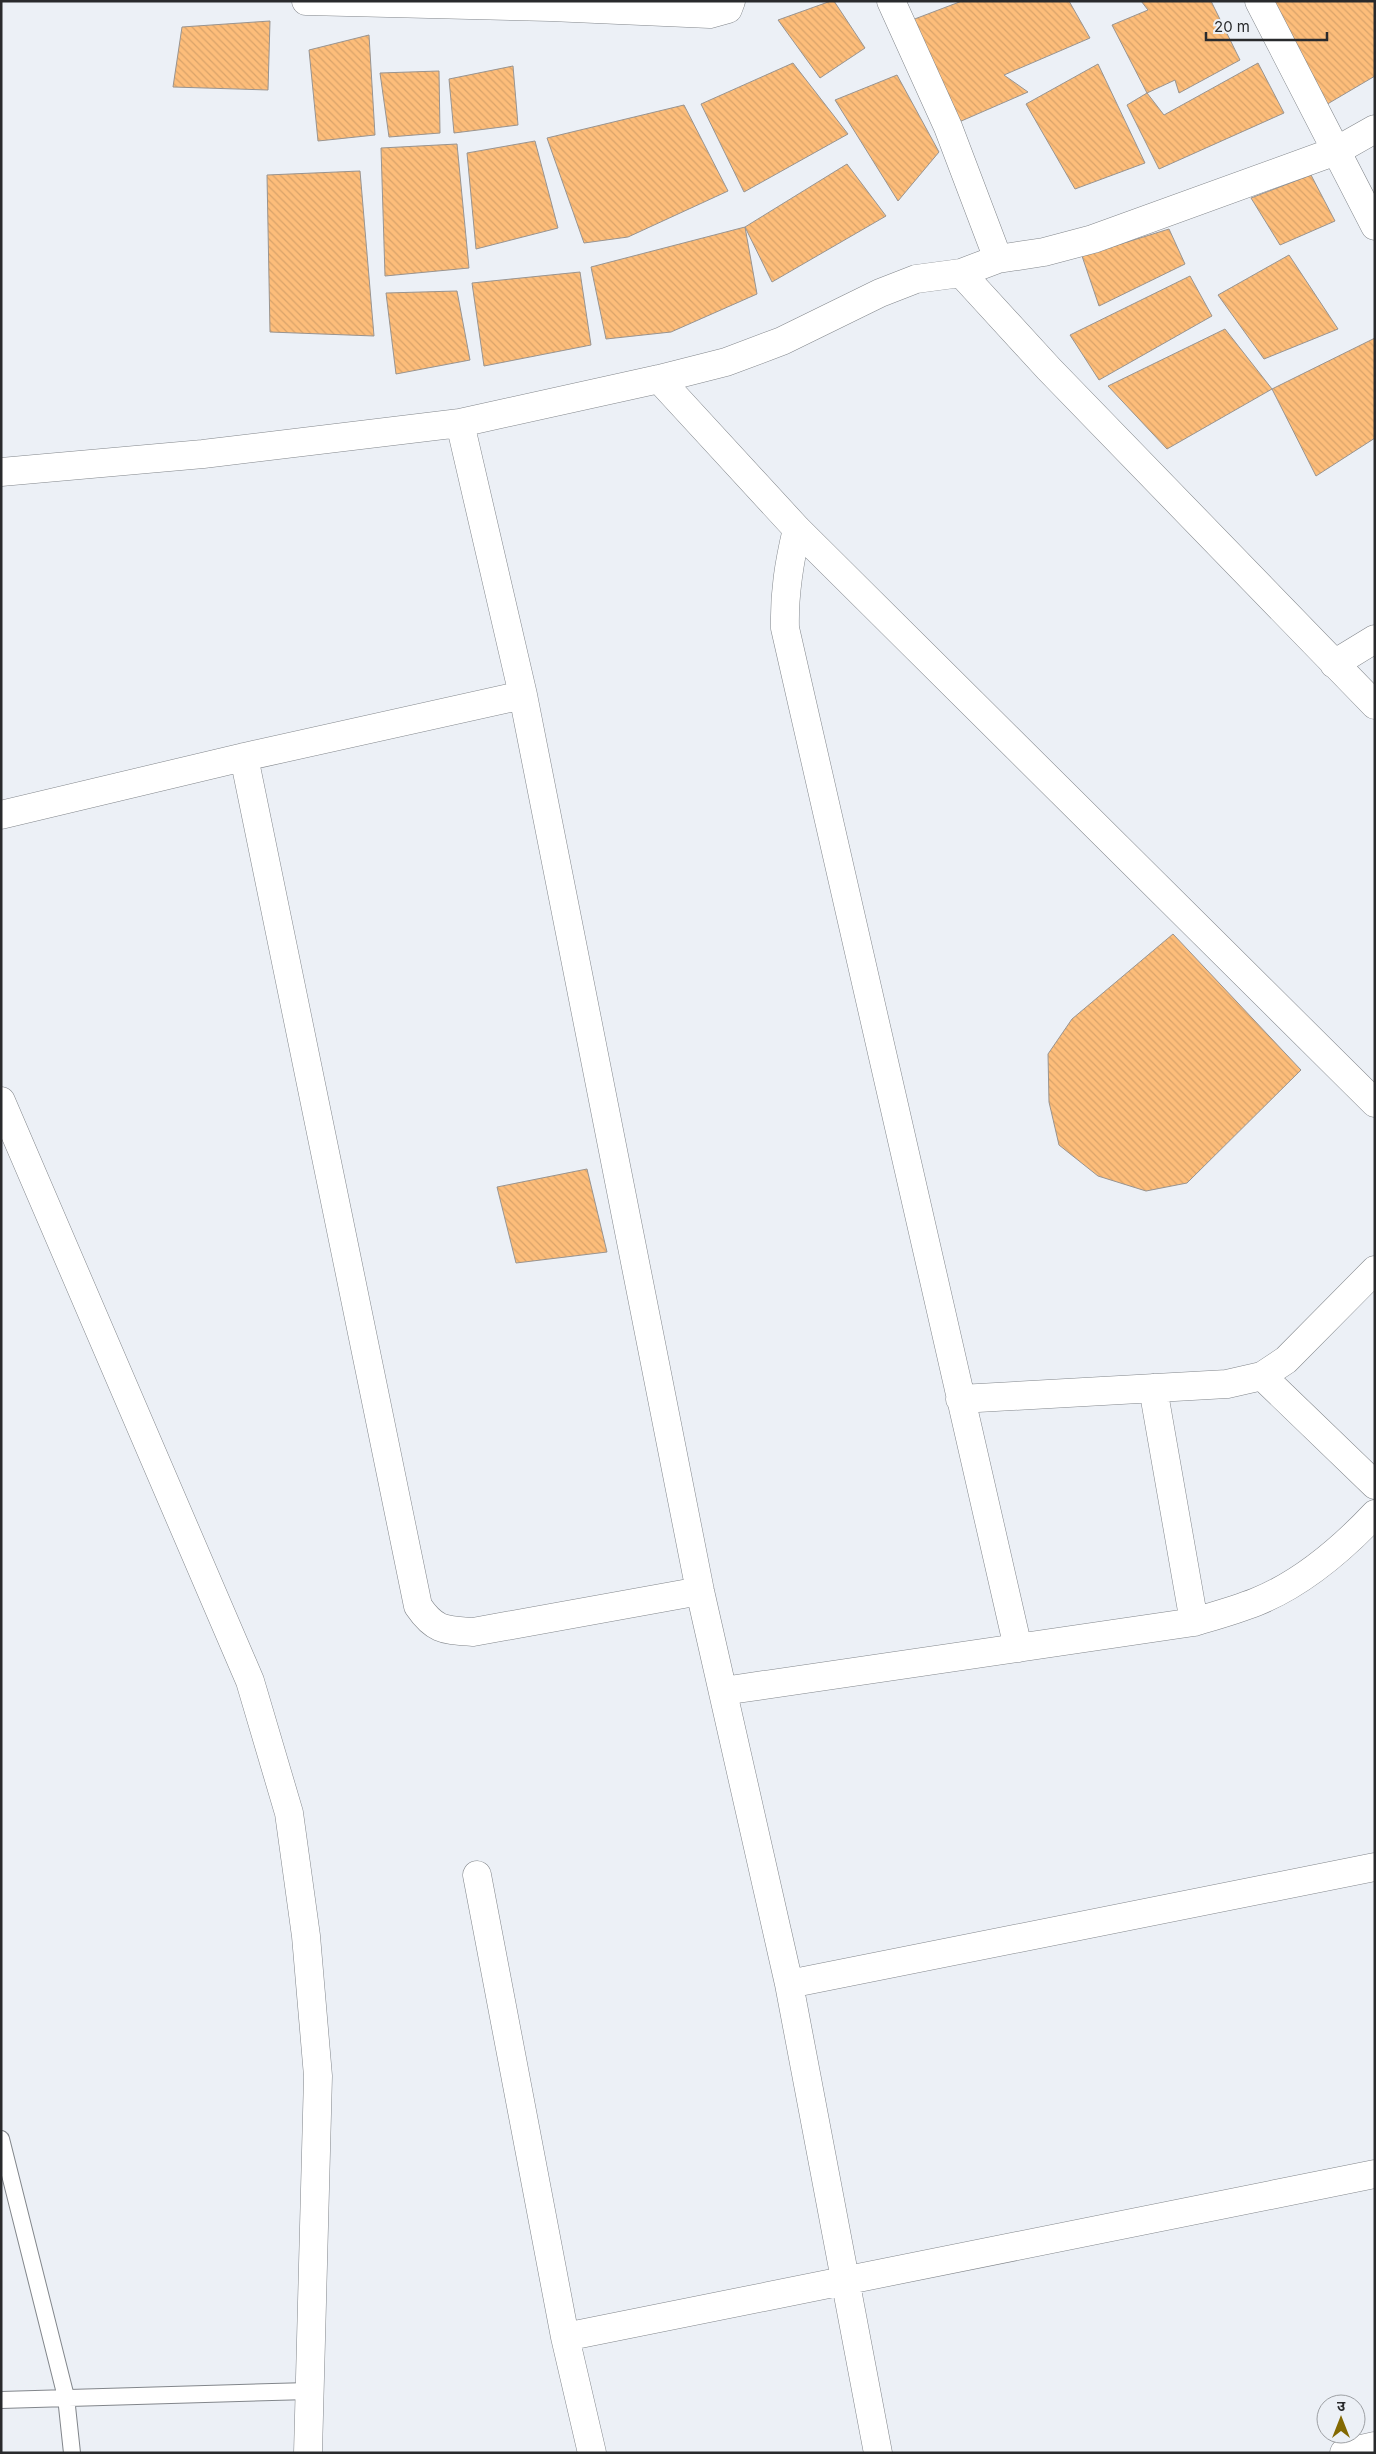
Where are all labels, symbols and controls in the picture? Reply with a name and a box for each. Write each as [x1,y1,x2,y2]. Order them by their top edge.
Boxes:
scale bar [1206,10,1327,42]
text: 20 m [1214,17,1250,36]
north arrow [1316,2394,1366,2444]
text: उ [1337,2397,1346,2414]

